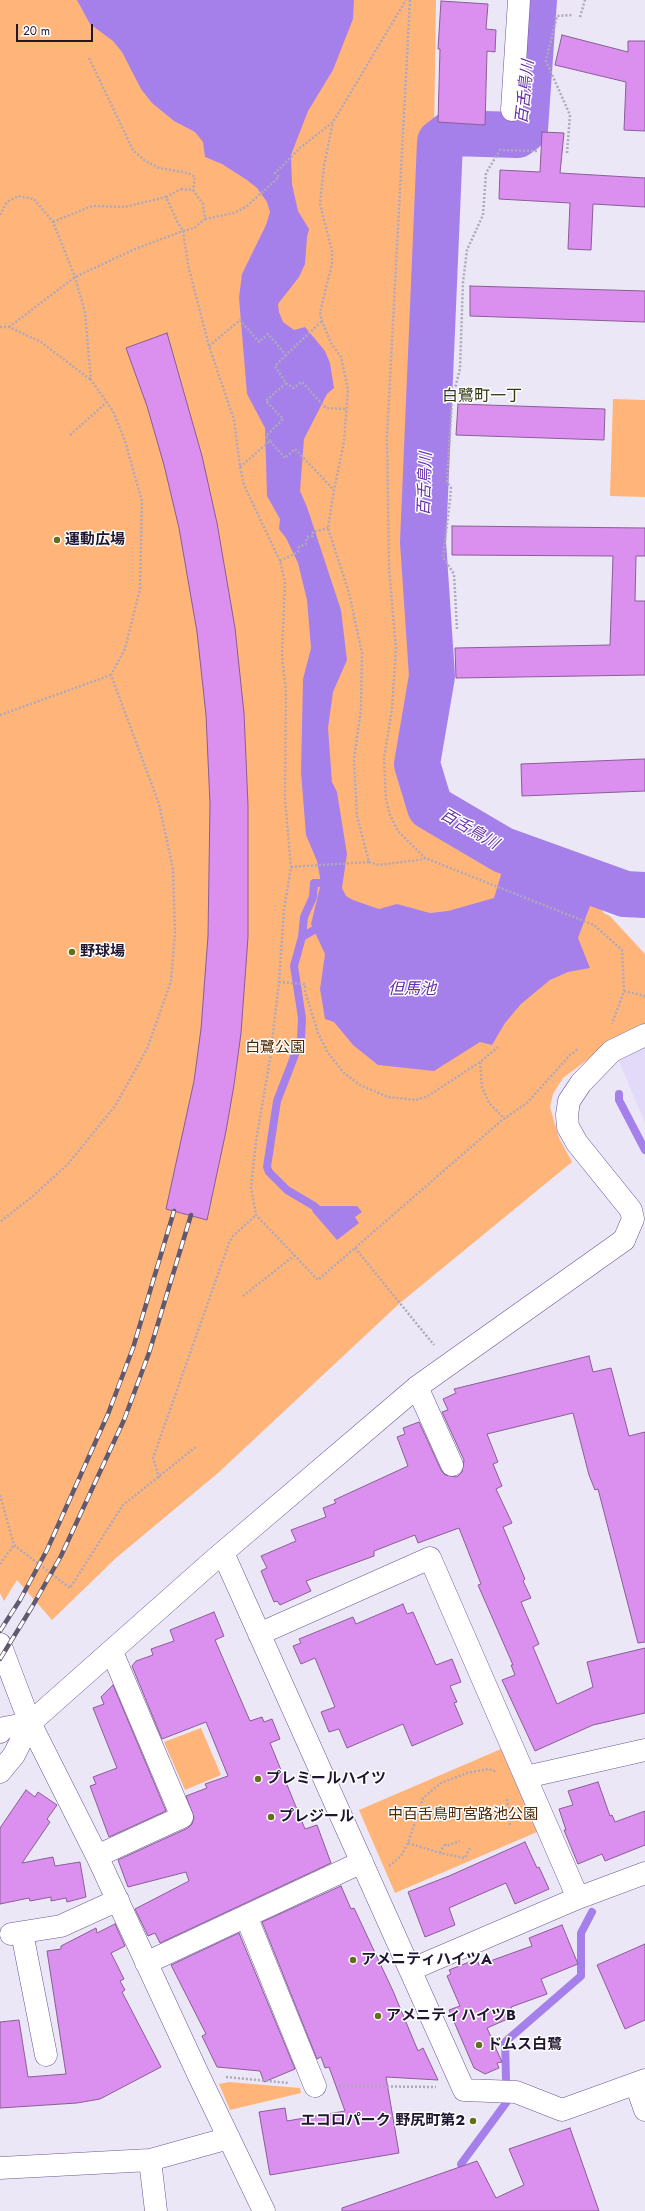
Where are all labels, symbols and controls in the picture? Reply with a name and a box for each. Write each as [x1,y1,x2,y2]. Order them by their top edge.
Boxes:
scale bar [18,16,95,42]
text: 20 m [23,22,50,40]
water label: 百舌鳥川 [513,59,539,125]
district label: 白鷺町一丁 [442,387,522,407]
water label: 百舌鳥川 [415,452,437,516]
place label: 運動広場 [65,531,125,549]
marker: 運動広場 [52,535,62,545]
water label: 百舌鳥川 [436,806,502,854]
place label: 野球場 [80,943,125,961]
marker: 野球場 [67,947,77,957]
water label: 但馬池 [388,980,436,1000]
park label: 白鷺公園 [245,1039,305,1057]
place label: プレミールハイツ [266,1770,386,1788]
marker: プレミールハイツ [253,1774,263,1784]
park label: 中百舌鳥町宮路池公園 [388,1806,538,1824]
place label: プレジール [279,1808,354,1826]
marker: プレジール [266,1812,276,1822]
place label: アメニティハイツA [361,1951,492,1969]
marker: アメニティハイツA [348,1955,358,1965]
place label: アメニティハイツB [386,2007,516,2025]
marker: アメニティハイツB [373,2011,383,2021]
place label: ドムス白鷺 [487,2036,562,2054]
marker: ドムス白鷺 [474,2040,484,2050]
place label: エコロパーク 野尻町第2 [301,2112,465,2130]
marker: エコロパーク 野尻町第2 [468,2116,478,2126]

